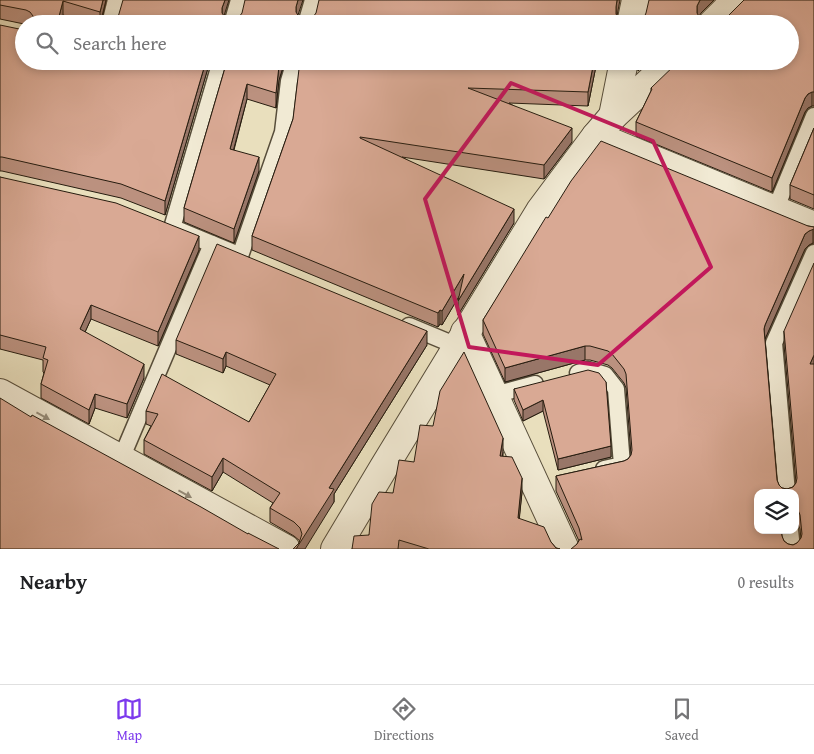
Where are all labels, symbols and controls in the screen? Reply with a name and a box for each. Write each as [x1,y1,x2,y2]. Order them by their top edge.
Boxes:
search box [15,15,799,70]
icon: search [33,29,61,57]
text: Search here [73,29,167,57]
one-way arrow [35,412,50,420]
map controls [754,489,799,534]
button: layers [754,489,799,534]
one-way arrow [178,490,193,498]
text: Nearby [20,566,87,597]
text: 0 results [737,570,794,594]
tab: Map [115,695,143,745]
tab: Directions [374,695,434,745]
tab: Saved [665,695,699,745]

